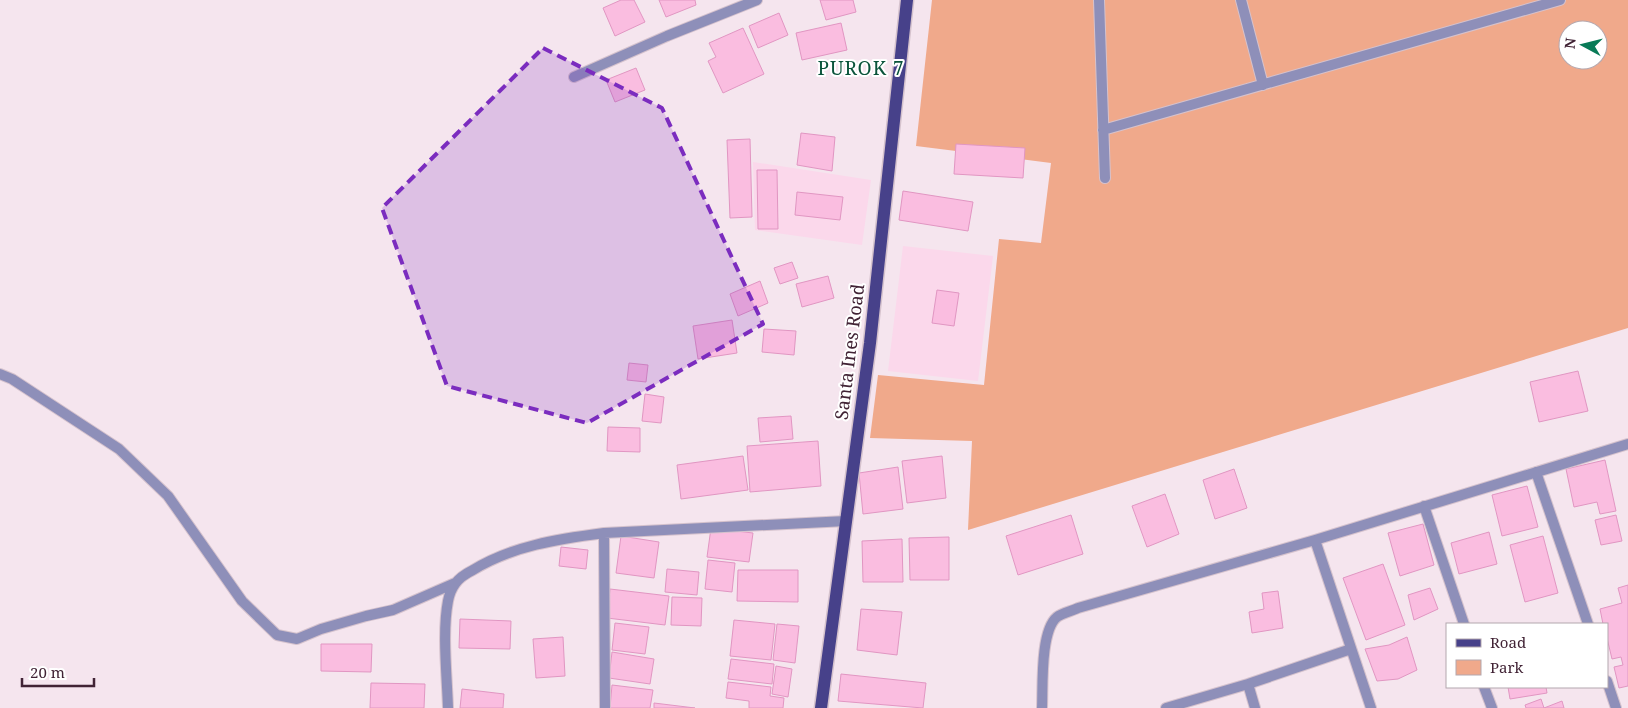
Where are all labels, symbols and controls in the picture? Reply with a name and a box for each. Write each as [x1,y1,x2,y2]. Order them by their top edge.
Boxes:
north arrow [1558,20,1608,70]
text: N [1559,37,1580,50]
district label: PUROK 7 [817,55,905,81]
street label: Santa Ines Road [829,283,869,421]
legend [1446,623,1608,688]
text: Road [1490,632,1526,652]
scale bar [22,656,95,688]
text: Park [1490,657,1524,677]
text: 20 m [30,662,65,682]

